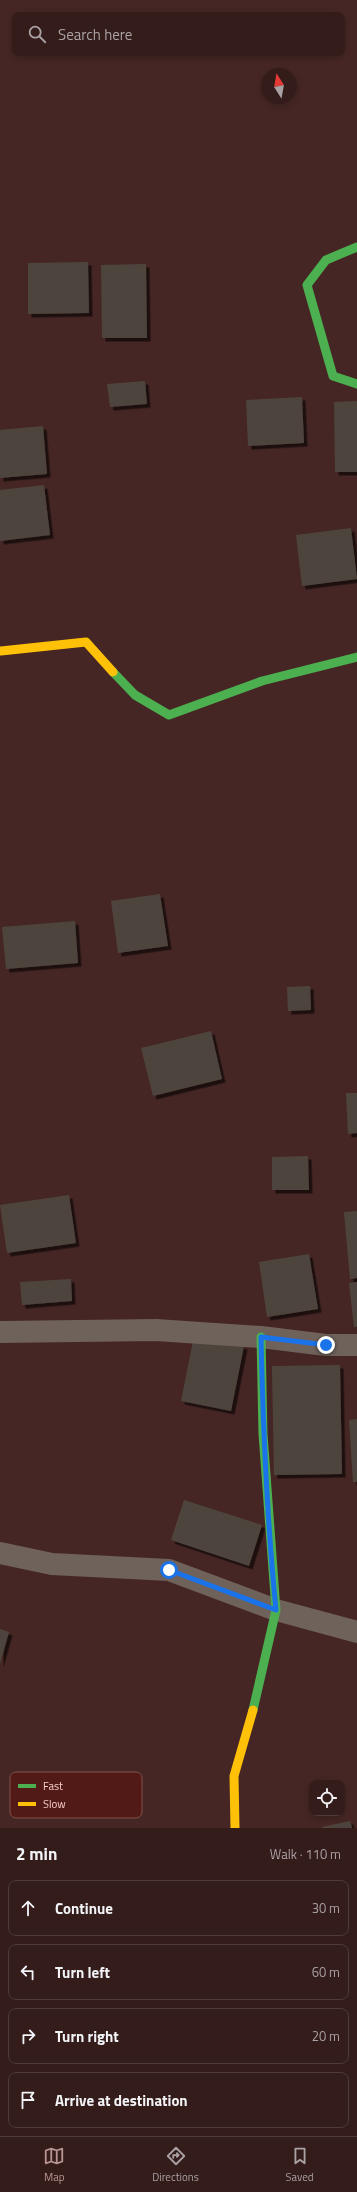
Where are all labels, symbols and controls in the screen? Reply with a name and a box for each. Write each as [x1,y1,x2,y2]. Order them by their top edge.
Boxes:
search box [12,12,345,56]
icon: search [26,23,48,45]
text: Search here [58,23,132,46]
north arrow [261,68,297,104]
route end [317,1336,335,1354]
route start [160,1561,178,1579]
legend [10,1772,142,1818]
text: Fast [43,1778,63,1794]
map controls [309,1780,345,1816]
button: locate [309,1780,345,1816]
text: Slow [43,1796,66,1812]
text: 2 min [16,1841,57,1867]
text: Walk · 110 m [270,1844,341,1864]
icon: ahead [17,1897,39,1919]
text: Continue [55,1897,113,1920]
text: 30 m [312,1898,340,1918]
icon: left [17,1961,39,1983]
text: Turn left [55,1961,110,1984]
text: 60 m [312,1962,340,1982]
icon: right [17,2025,39,2047]
text: Turn right [55,2025,119,2048]
text: 20 m [312,2026,340,2046]
icon: arrive [17,2089,39,2111]
text: Arrive at destination [55,2089,188,2112]
tab: Map [43,2145,65,2185]
tab: Directions [152,2145,199,2185]
tab: Saved [286,2145,314,2185]

